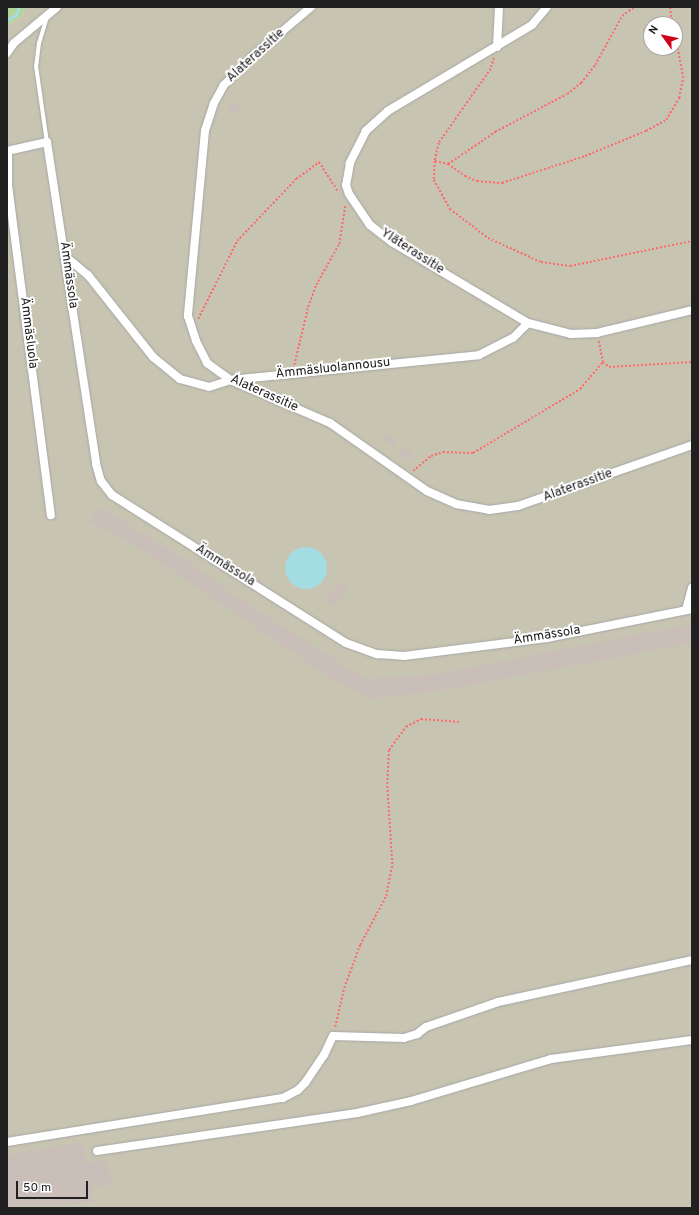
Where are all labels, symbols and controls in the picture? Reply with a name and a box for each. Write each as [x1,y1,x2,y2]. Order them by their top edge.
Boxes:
north arrow [643,16,683,56]
text: N [646,23,662,37]
street label: Alaterassitie [224,26,288,86]
street label: Yläterassitie [377,226,447,278]
street label: Ämmässola [56,241,80,309]
street label: Ämmäsluola [16,296,40,370]
street label: Ämmäsluolannousu [275,355,391,383]
street label: Alaterassitie [228,372,300,416]
street label: Alaterassitie [541,466,615,506]
street label: Ämmässola [192,542,258,590]
street label: Ämmässola [512,623,582,649]
scale bar [18,1173,90,1199]
text: 50 m [23,1180,51,1196]

